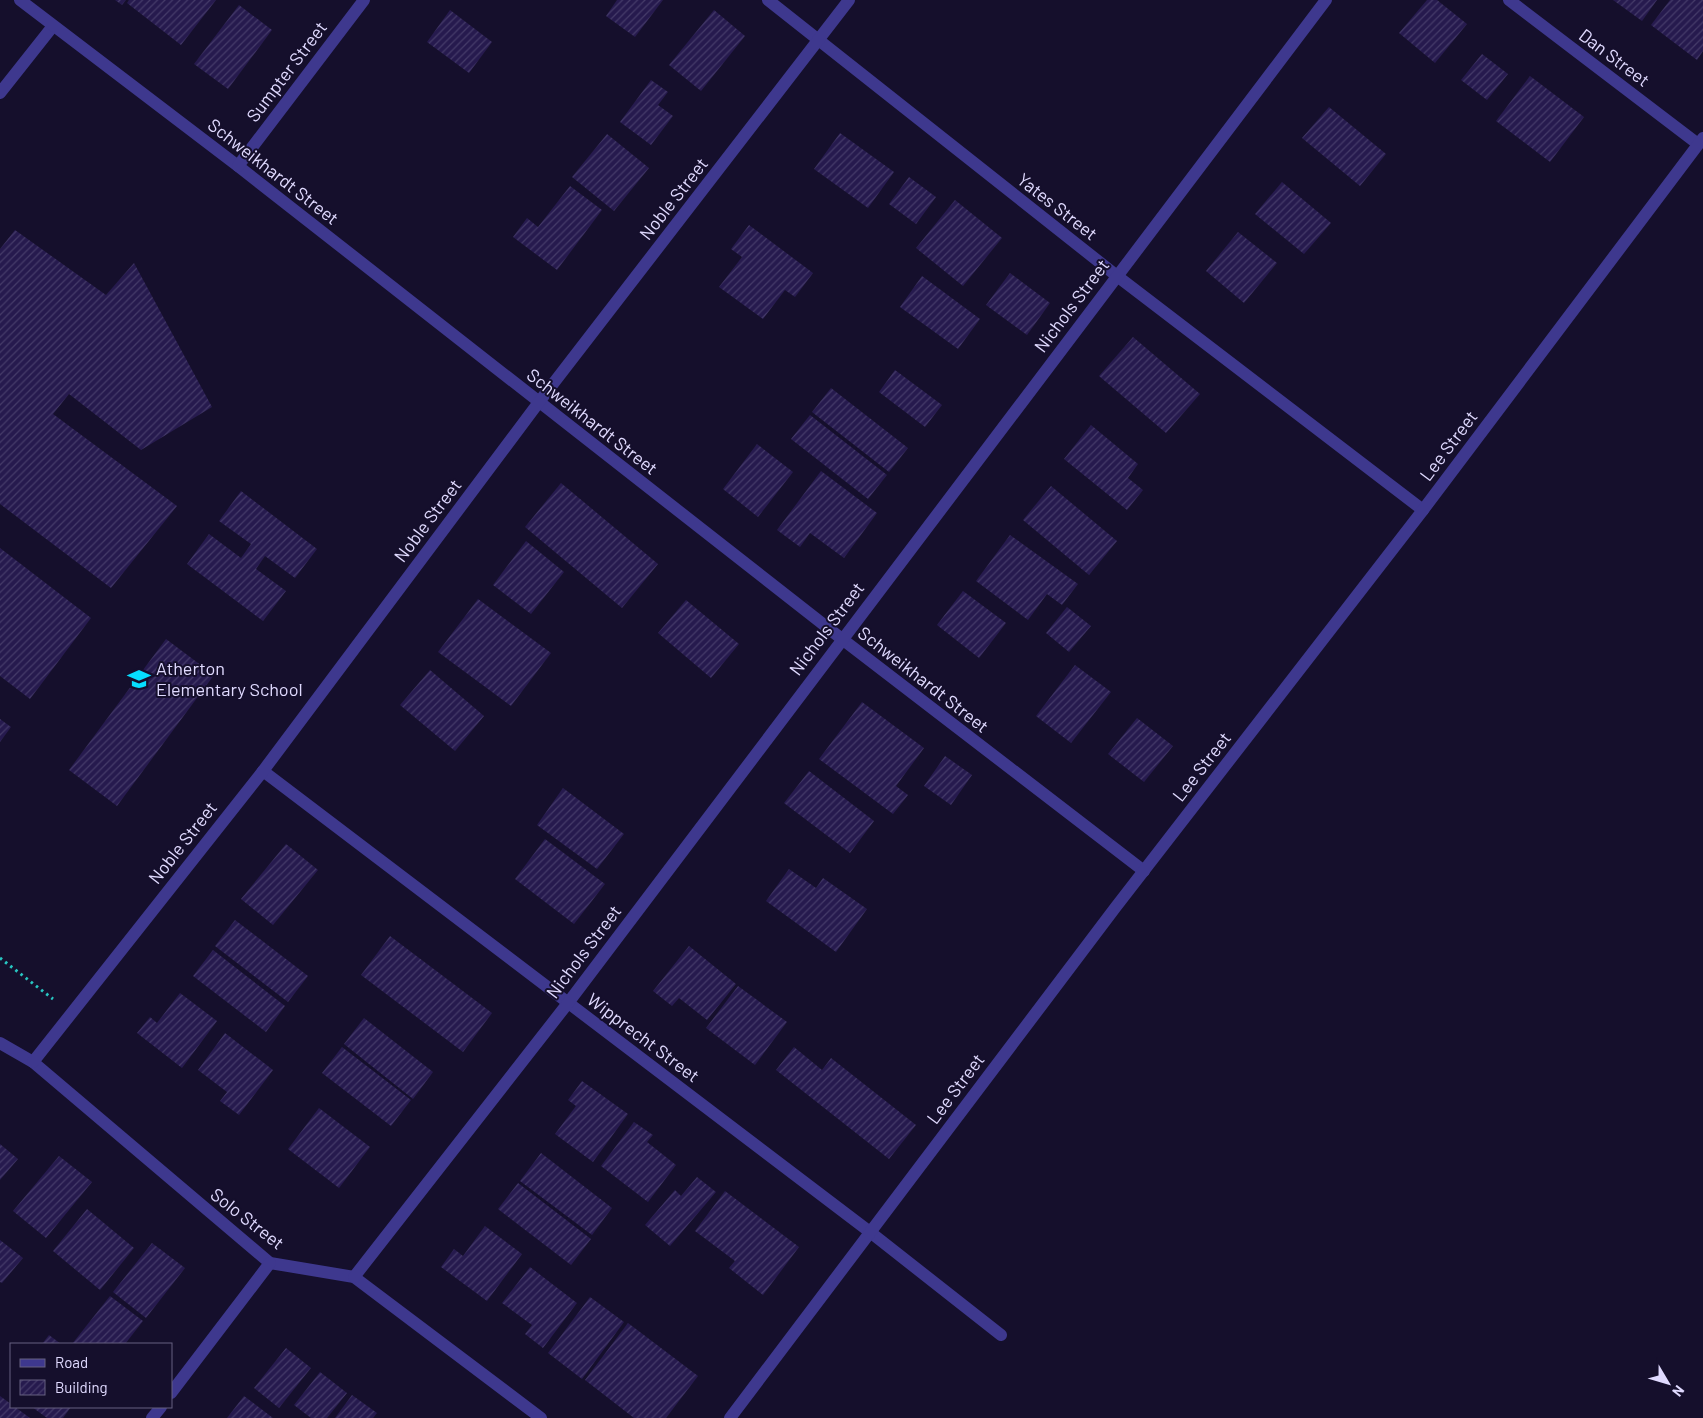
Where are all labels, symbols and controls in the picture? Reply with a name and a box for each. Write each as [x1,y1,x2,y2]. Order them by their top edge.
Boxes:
street label: Sumpter Street [241,17,331,126]
street label: Dan Street [1575,24,1654,91]
street label: Schweikhardt Street [204,113,343,229]
street label: Noble Street [634,153,712,244]
street label: Yates Street [1013,168,1102,244]
street label: Nichols Street [1029,254,1113,356]
street label: Schweikhardt Street [523,363,662,479]
street label: Lee Street [1415,406,1482,485]
street label: Noble Street [389,475,466,566]
street label: Nichols Street [784,577,868,679]
street label: Schweikhardt Street [854,621,993,737]
place label: Atherton Elementary School [156,657,303,700]
school or university icon: Atherton Elementary School [126,666,152,692]
street label: Lee Street [1167,727,1235,806]
street label: Noble Street [143,797,221,888]
street label: Nichols Street [541,900,625,1002]
street label: Wipprecht Street [583,988,704,1087]
street label: Lee Street [922,1049,989,1128]
street label: Solo Street [207,1183,289,1254]
legend [10,1343,172,1408]
text: Road [55,1353,88,1371]
north arrow [1643,1358,1693,1408]
text: Building [55,1378,108,1396]
text: N [1669,1382,1688,1400]

